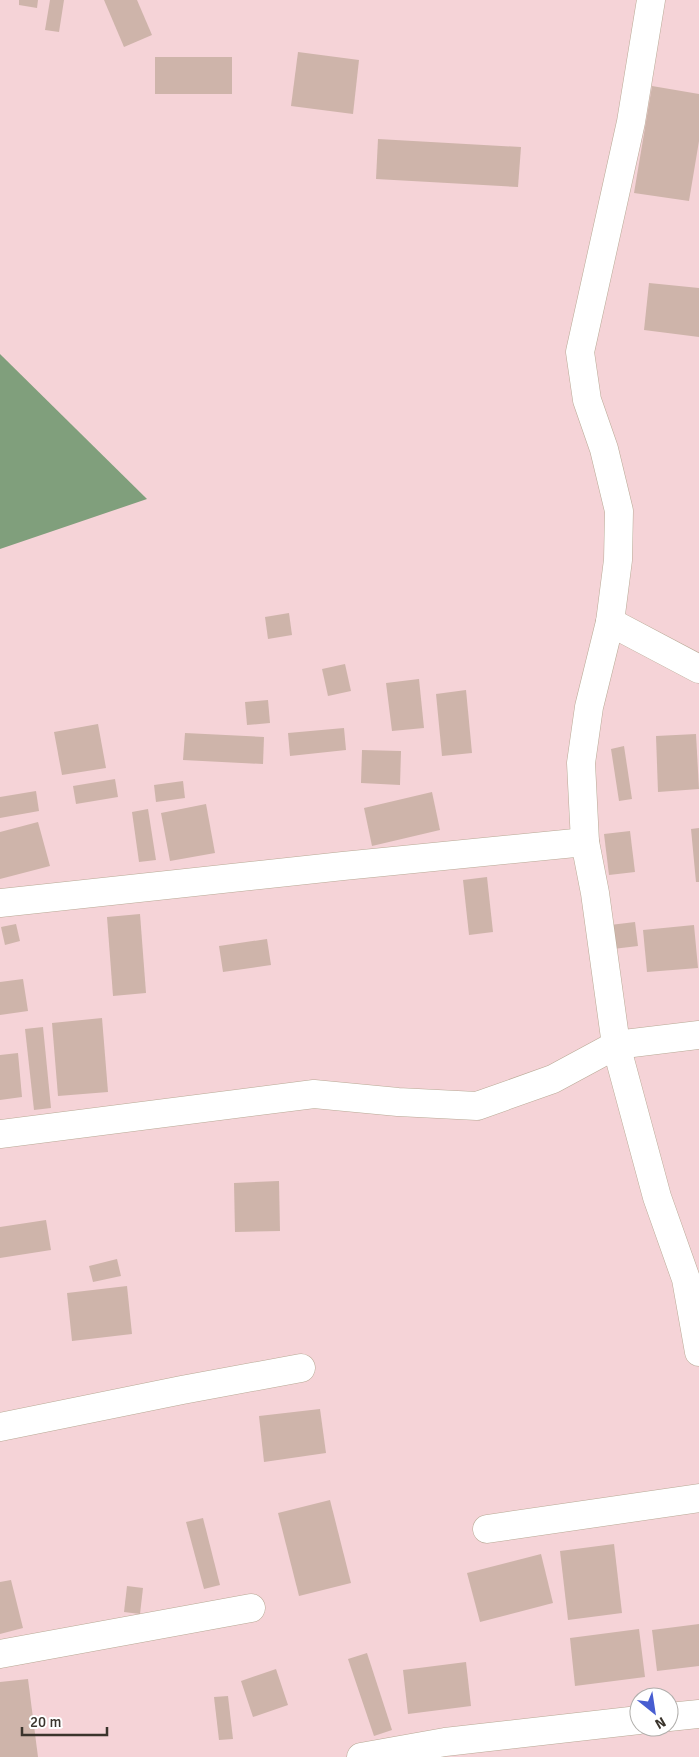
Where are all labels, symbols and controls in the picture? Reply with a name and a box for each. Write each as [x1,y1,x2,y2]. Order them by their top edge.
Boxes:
north arrow [629,1687,679,1737]
scale bar [22,1704,108,1736]
text: 20 m [30,1713,61,1731]
text: N [652,1713,669,1733]

